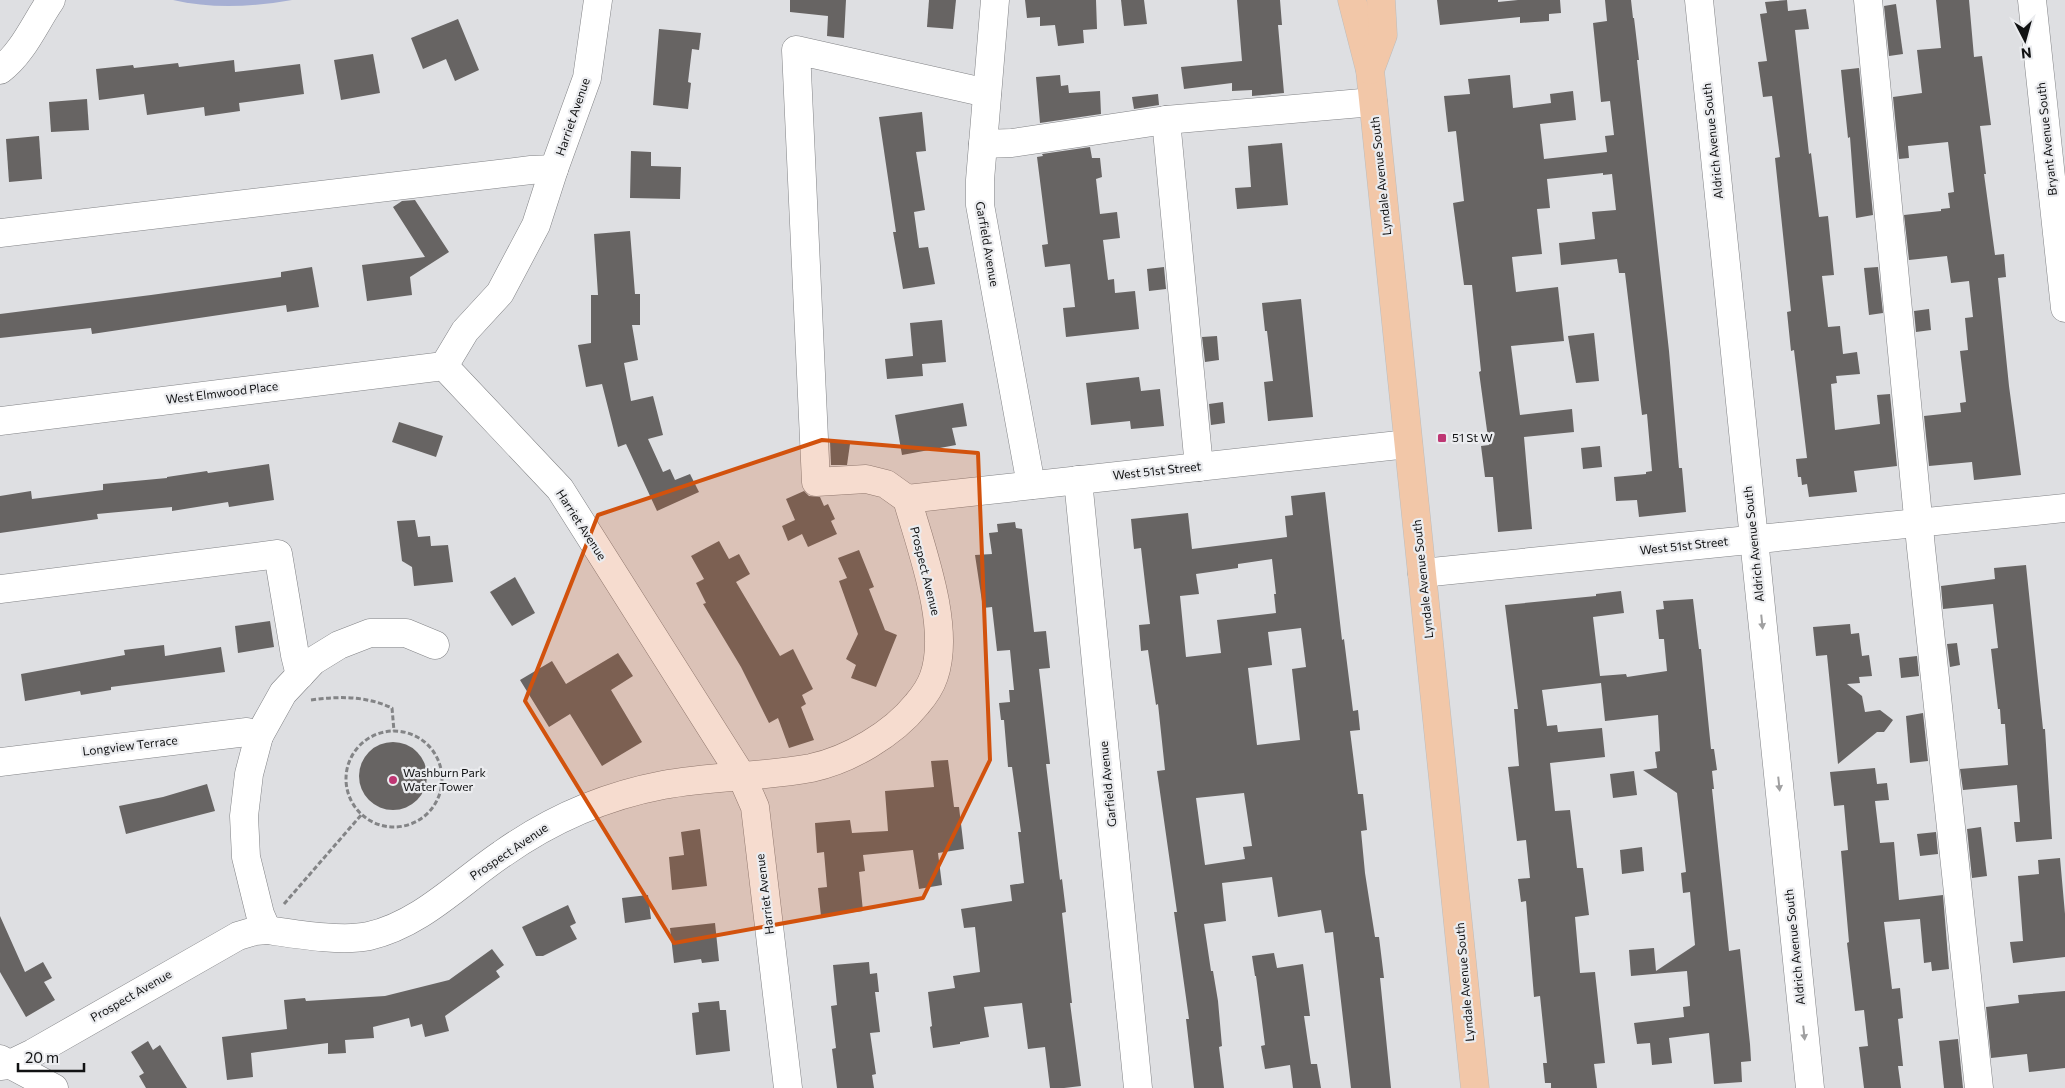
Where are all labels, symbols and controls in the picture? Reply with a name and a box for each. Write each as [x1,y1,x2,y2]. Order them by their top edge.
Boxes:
north arrow [2000,15,2050,65]
text: N [2020,44,2033,62]
street label: Harriet Avenue [552,76,592,157]
street label: Bryant Avenue South [2033,82,2059,197]
street label: Aldrich Avenue South [1699,83,1725,200]
street label: Lyndale Avenue South [1367,116,1393,236]
street label: Garfield Avenue [974,200,1002,288]
street label: West Elmwood Place [165,378,279,406]
place label: 51 St W [1452,430,1493,444]
marker: 51 St W [1436,432,1448,444]
street label: West 51st Street [1112,458,1202,482]
street label: Aldrich Avenue South [1740,486,1766,603]
street label: Harriet Avenue [554,487,610,562]
street label: Lyndale Avenue South [1409,519,1435,639]
street label: Prospect Avenue [908,525,944,617]
street label: West 51st Street [1639,533,1729,557]
one-way arrow [1758,614,1766,630]
street label: Longview Terrace [81,732,178,758]
street label: Garfield Avenue [1096,740,1118,828]
place label: Washburn Park Water Tower [403,765,487,793]
marker: Washburn Park Water Tower [387,774,399,786]
one-way arrow [1775,776,1783,792]
street label: Prospect Avenue [467,820,550,882]
street label: Harriet Avenue [752,853,776,935]
street label: Aldrich Avenue South [1781,889,1807,1006]
street label: Lyndale Avenue South [1452,922,1476,1042]
street label: Prospect Avenue [88,966,173,1024]
one-way arrow [1800,1025,1808,1041]
scale bar [18,1040,84,1072]
text: 20 m [25,1048,59,1066]

